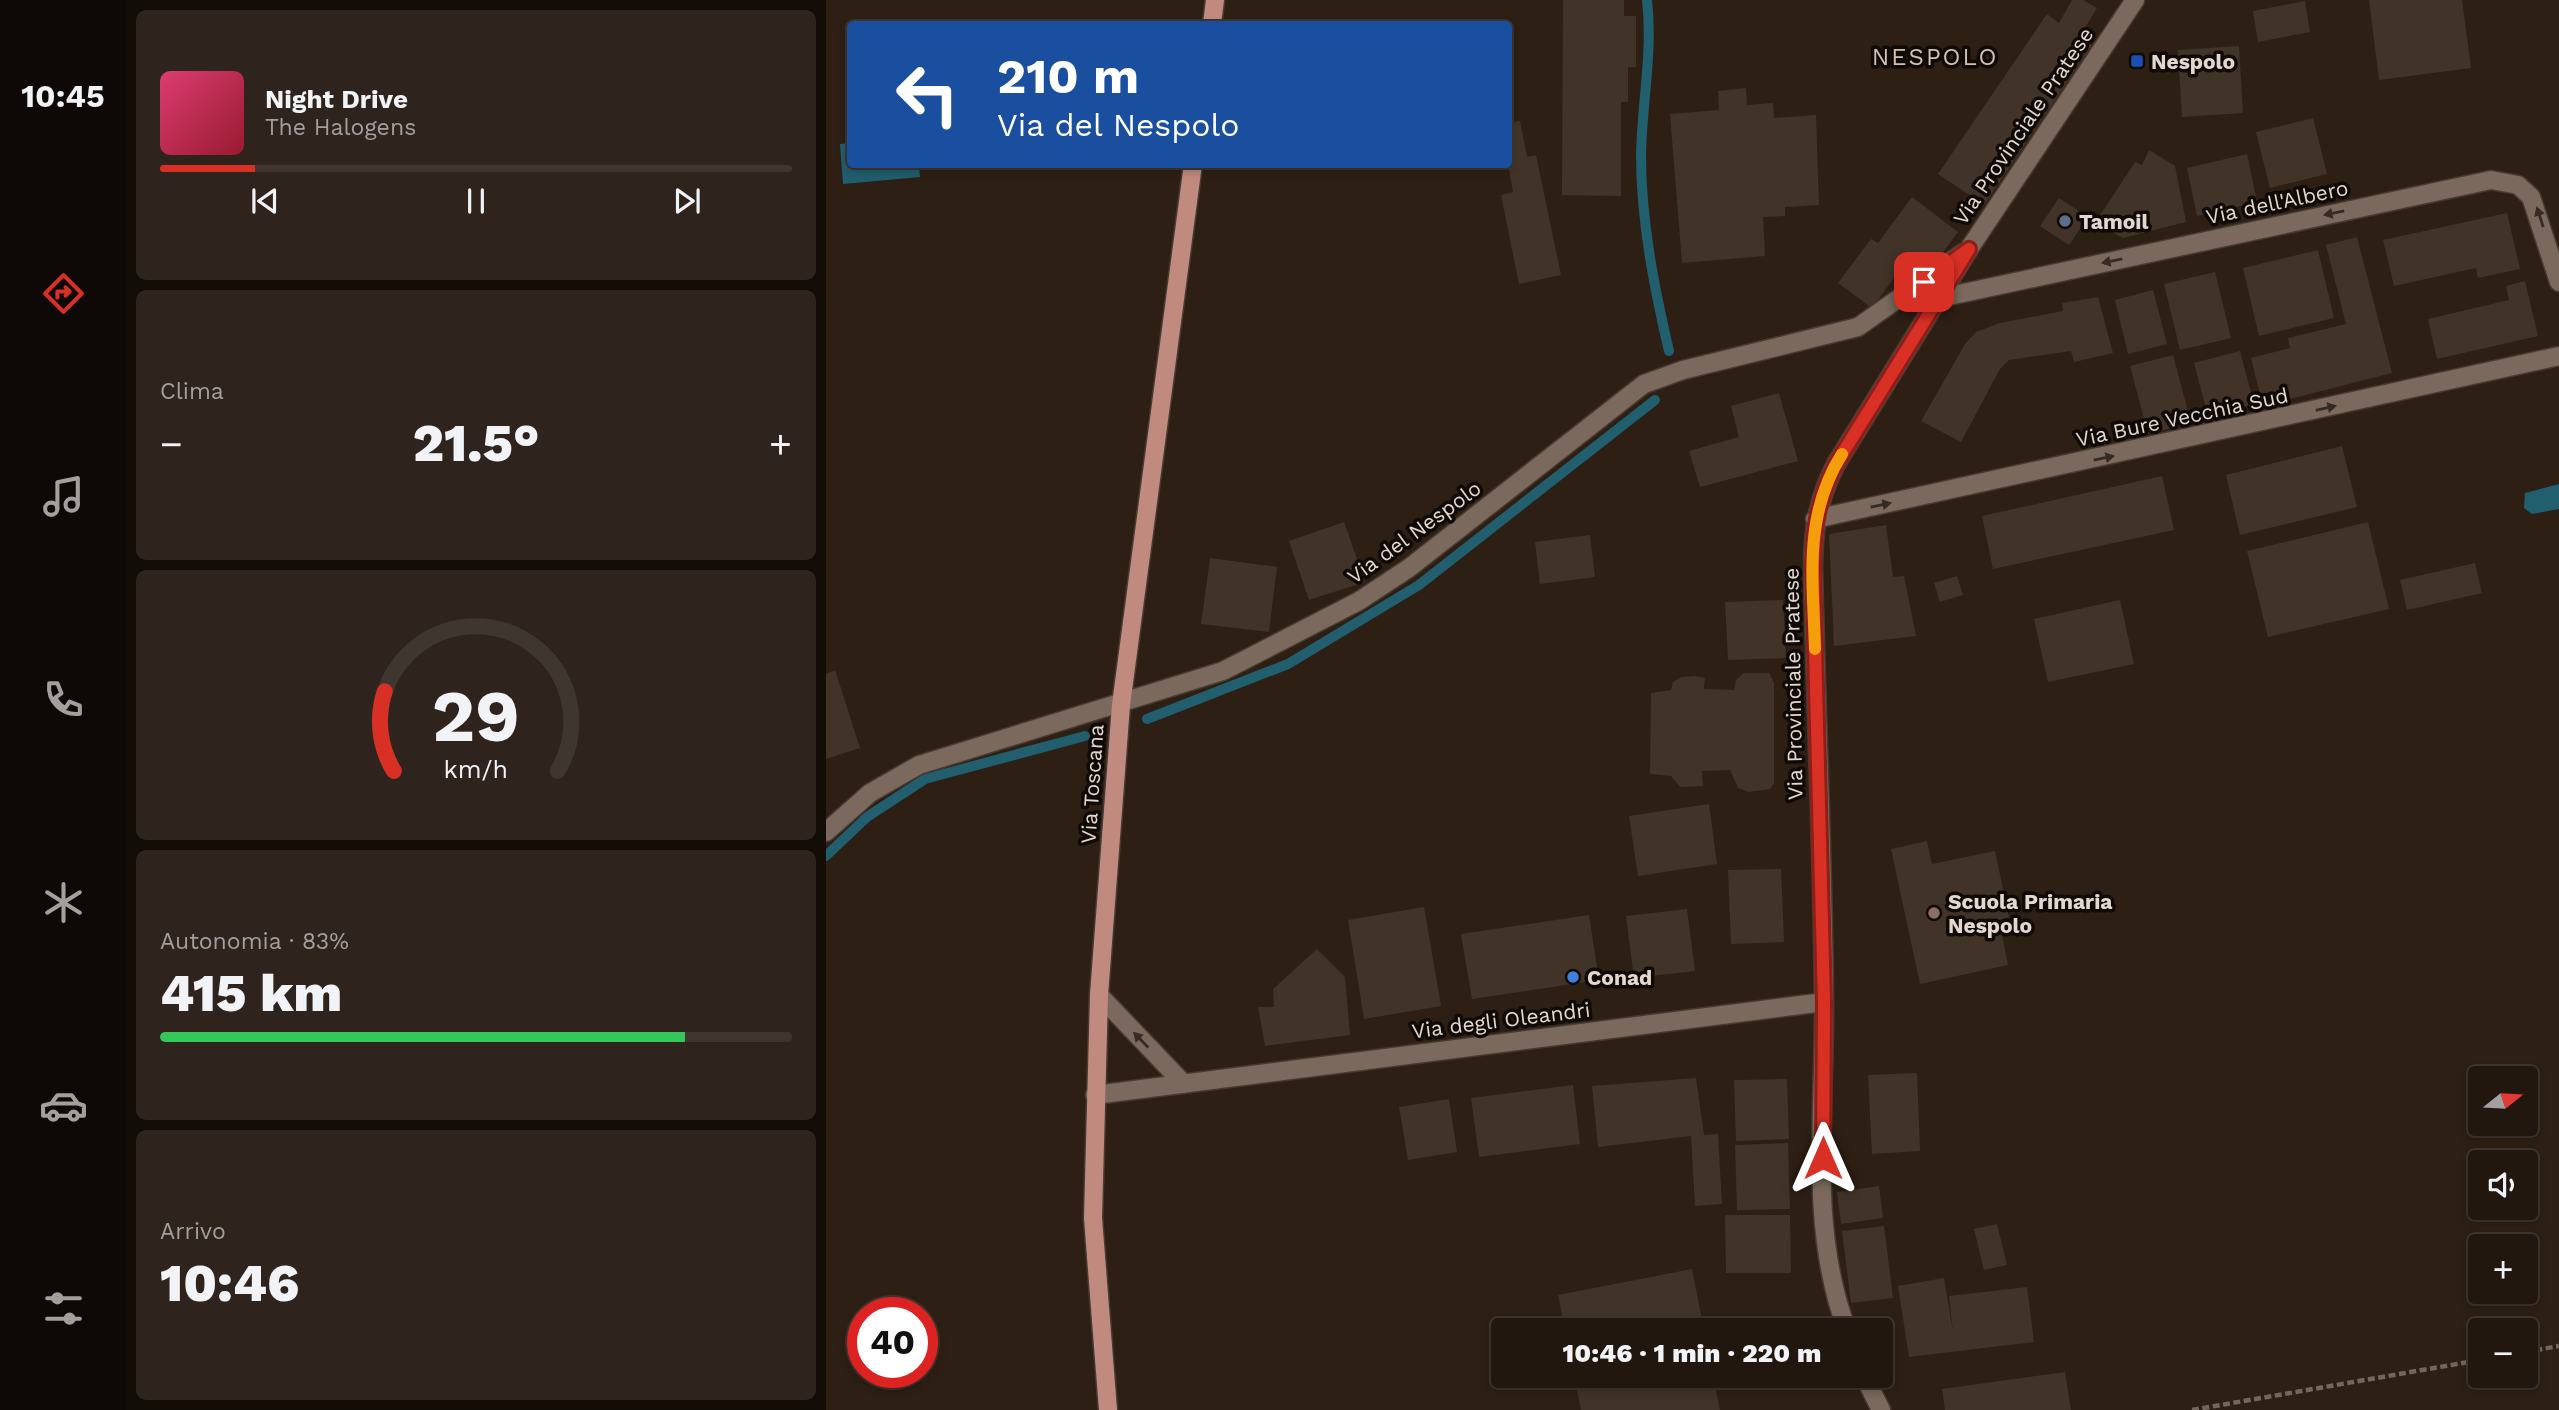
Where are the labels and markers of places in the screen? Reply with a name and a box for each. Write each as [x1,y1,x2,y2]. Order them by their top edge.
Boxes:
place label: Nespolo [2151,49,2235,74]
marker: Nespolo [2129,53,2145,69]
place label: Tamoil [2079,209,2148,234]
marker: Tamoil [2057,213,2073,229]
pin [1894,252,1954,312]
place label: Scuola Primaria Nespolo [1948,889,2113,938]
marker: Scuola Primaria Nespolo [1926,905,1942,921]
place label: Conad [1587,965,1652,990]
marker: Conad [1565,969,1581,985]

